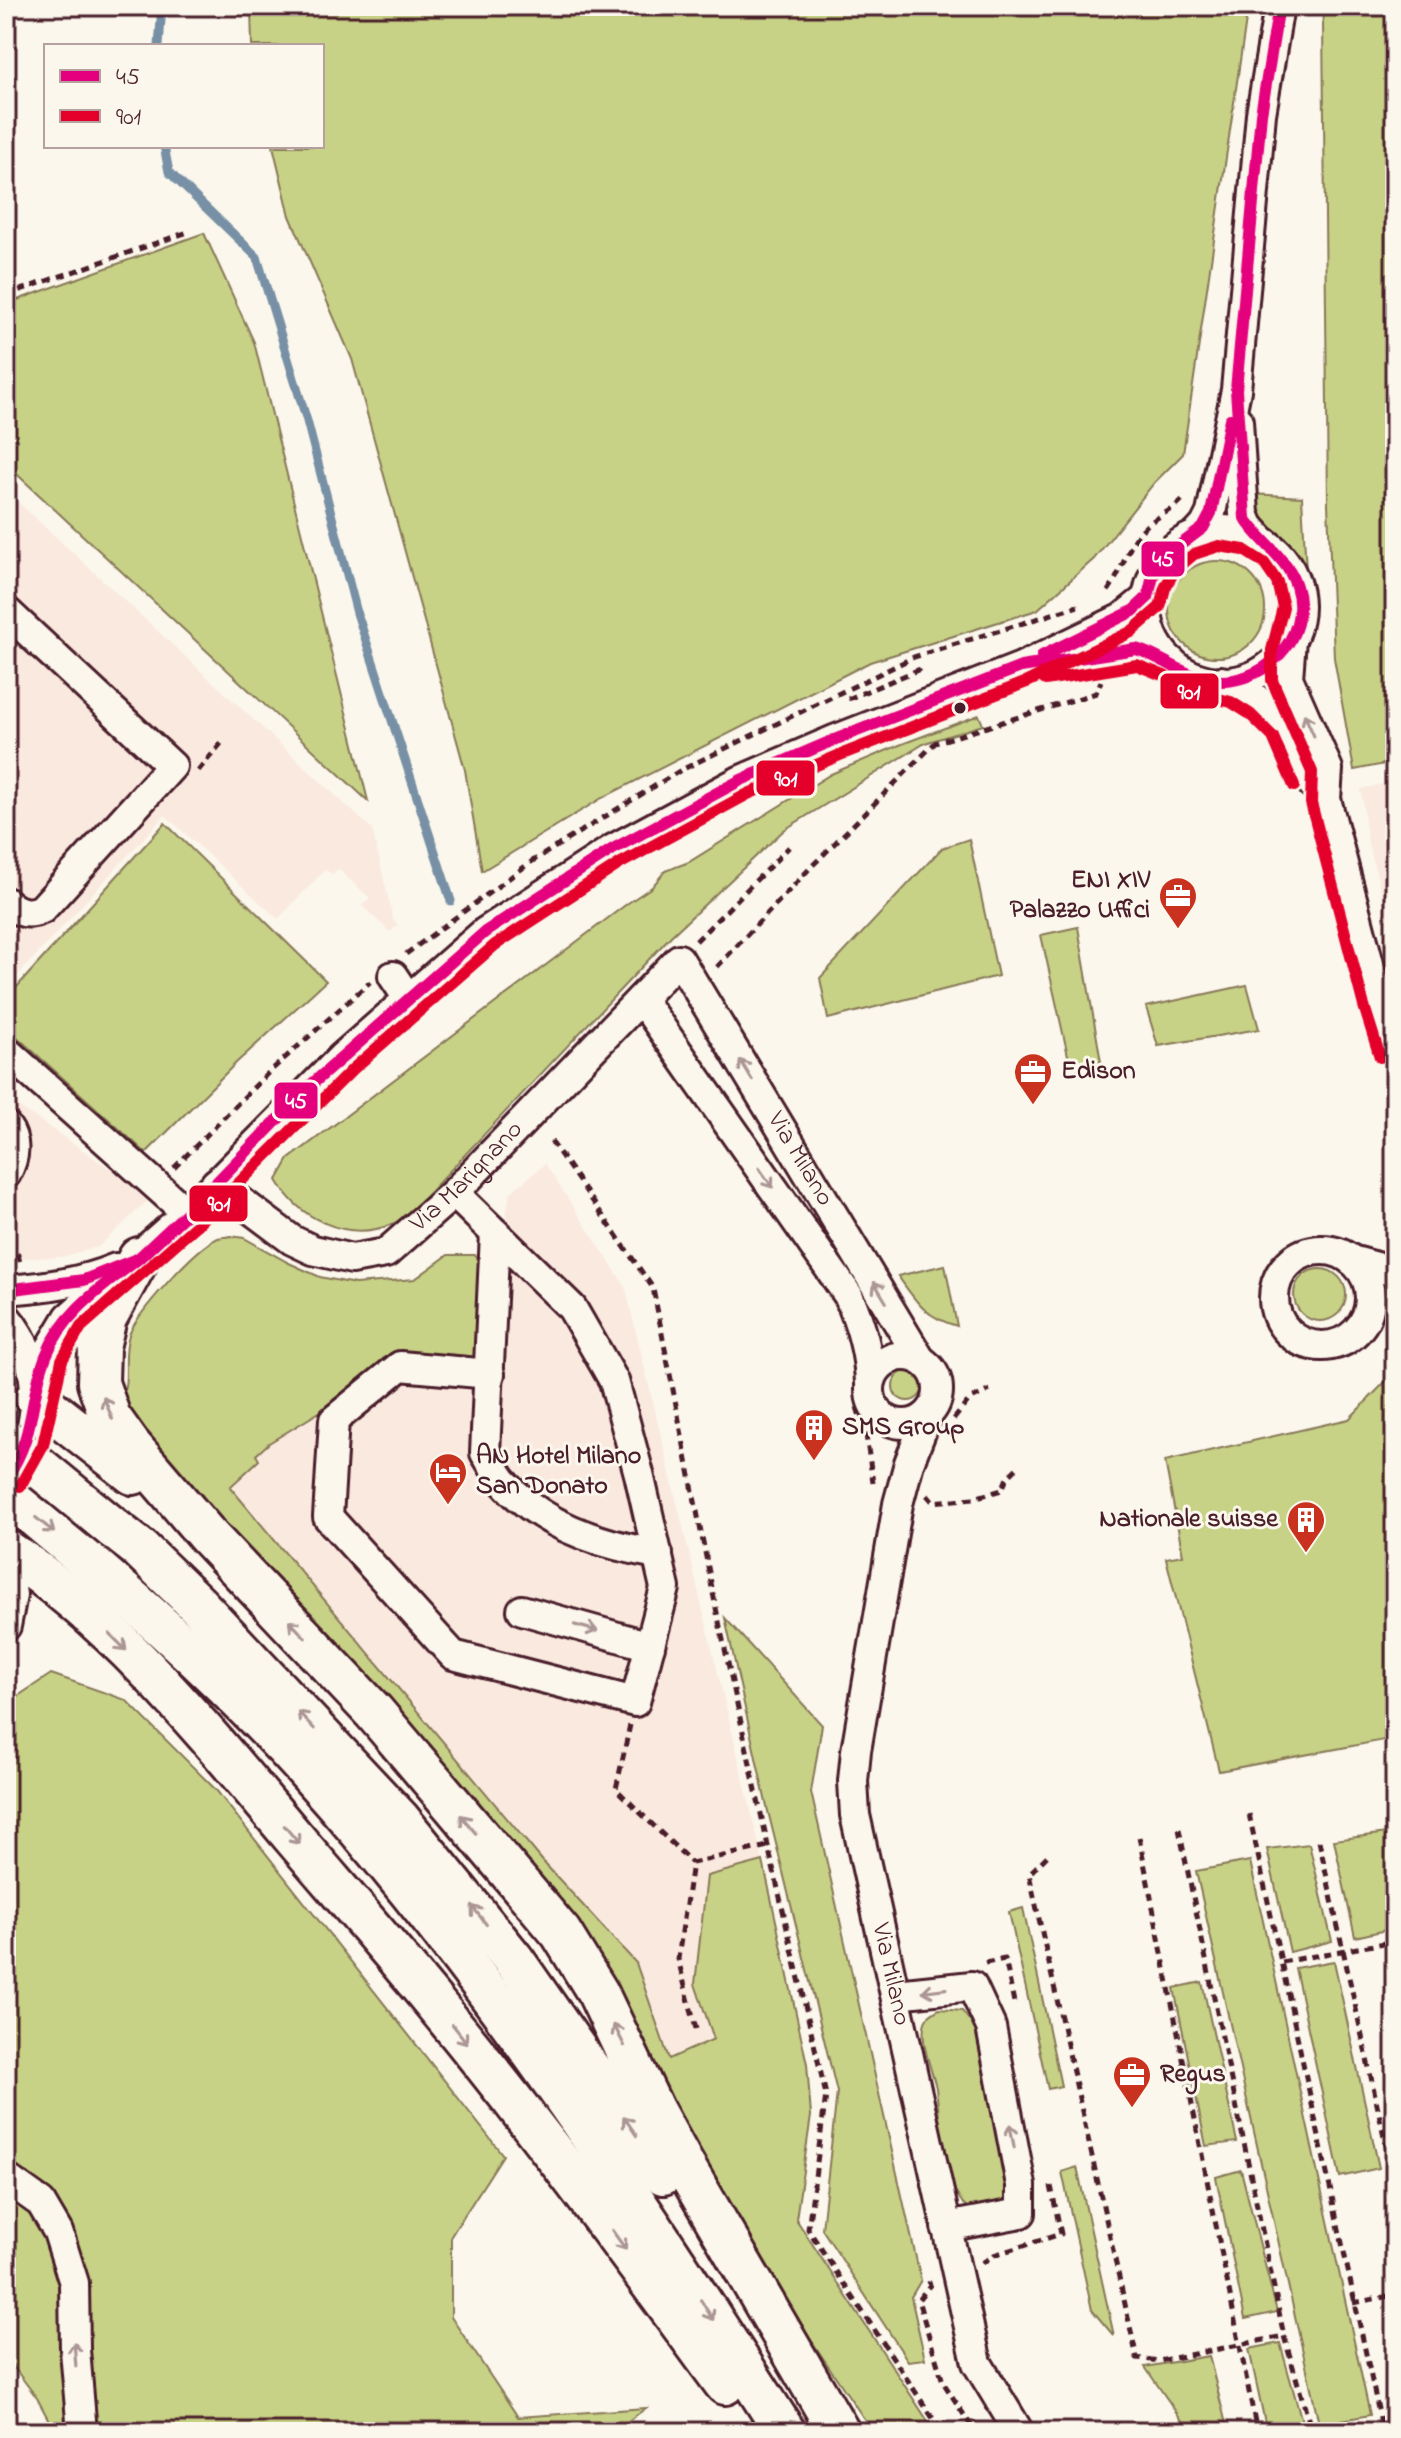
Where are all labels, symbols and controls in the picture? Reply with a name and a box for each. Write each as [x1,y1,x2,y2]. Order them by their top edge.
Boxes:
legend [44,44,324,148]
text: 45 [116,61,140,96]
text: 901 [116,101,142,136]
line badge: 45 [1140,540,1186,578]
text: 45 [1152,545,1174,577]
line badge: 901 [1159,672,1220,710]
text: 901 [1176,678,1201,710]
unlabelled marker [952,700,968,716]
one-way arrow [1300,714,1315,738]
line badge: 901 [755,759,816,797]
text: 901 [773,765,798,797]
place label: ENI XIV Palazzo Uffici [1010,862,1151,930]
office icon: ENI XIV Palazzo Uffici [1157,875,1199,930]
office icon: Edison [1012,1051,1054,1106]
place label: Edison [1061,1053,1136,1091]
one-way arrow [737,1059,753,1082]
line badge: 45 [273,1081,319,1120]
text: 45 [285,1087,307,1119]
street label: Via Milano [756,1104,843,1214]
street label: Via Marignano [401,1112,533,1243]
one-way arrow [758,1166,774,1188]
line badge: 901 [188,1184,249,1223]
text: 901 [206,1190,231,1222]
one-way arrow [872,1281,888,1304]
one-way arrow [100,1397,114,1421]
building icon: SMS Group [793,1407,835,1462]
place label: SMS Group [842,1409,965,1447]
place label: AN Hotel Milano San Donato [476,1438,641,1506]
hotel icon: AN Hotel Milano San Donato [427,1451,469,1506]
building icon: Nationale suisse [1285,1499,1327,1554]
place label: Nationale suisse [1099,1501,1279,1539]
one-way arrow [34,1516,55,1534]
one-way arrow [287,1619,306,1639]
one-way arrow [572,1621,598,1636]
one-way arrow [108,1633,128,1652]
one-way arrow [297,1710,316,1730]
one-way arrow [459,1815,477,1835]
one-way arrow [283,1825,301,1845]
one-way arrow [470,1905,487,1926]
street label: Via Milano [860,1919,920,2029]
one-way arrow [922,1983,947,1998]
one-way arrow [451,2023,468,2044]
one-way arrow [611,2023,626,2047]
office icon: Regus [1111,2054,1153,2109]
place label: Regus [1160,2056,1226,2095]
one-way arrow [622,2115,638,2138]
one-way arrow [1004,2124,1019,2149]
one-way arrow [610,2229,627,2250]
one-way arrow [698,2298,715,2320]
one-way arrow [67,2341,82,2368]

